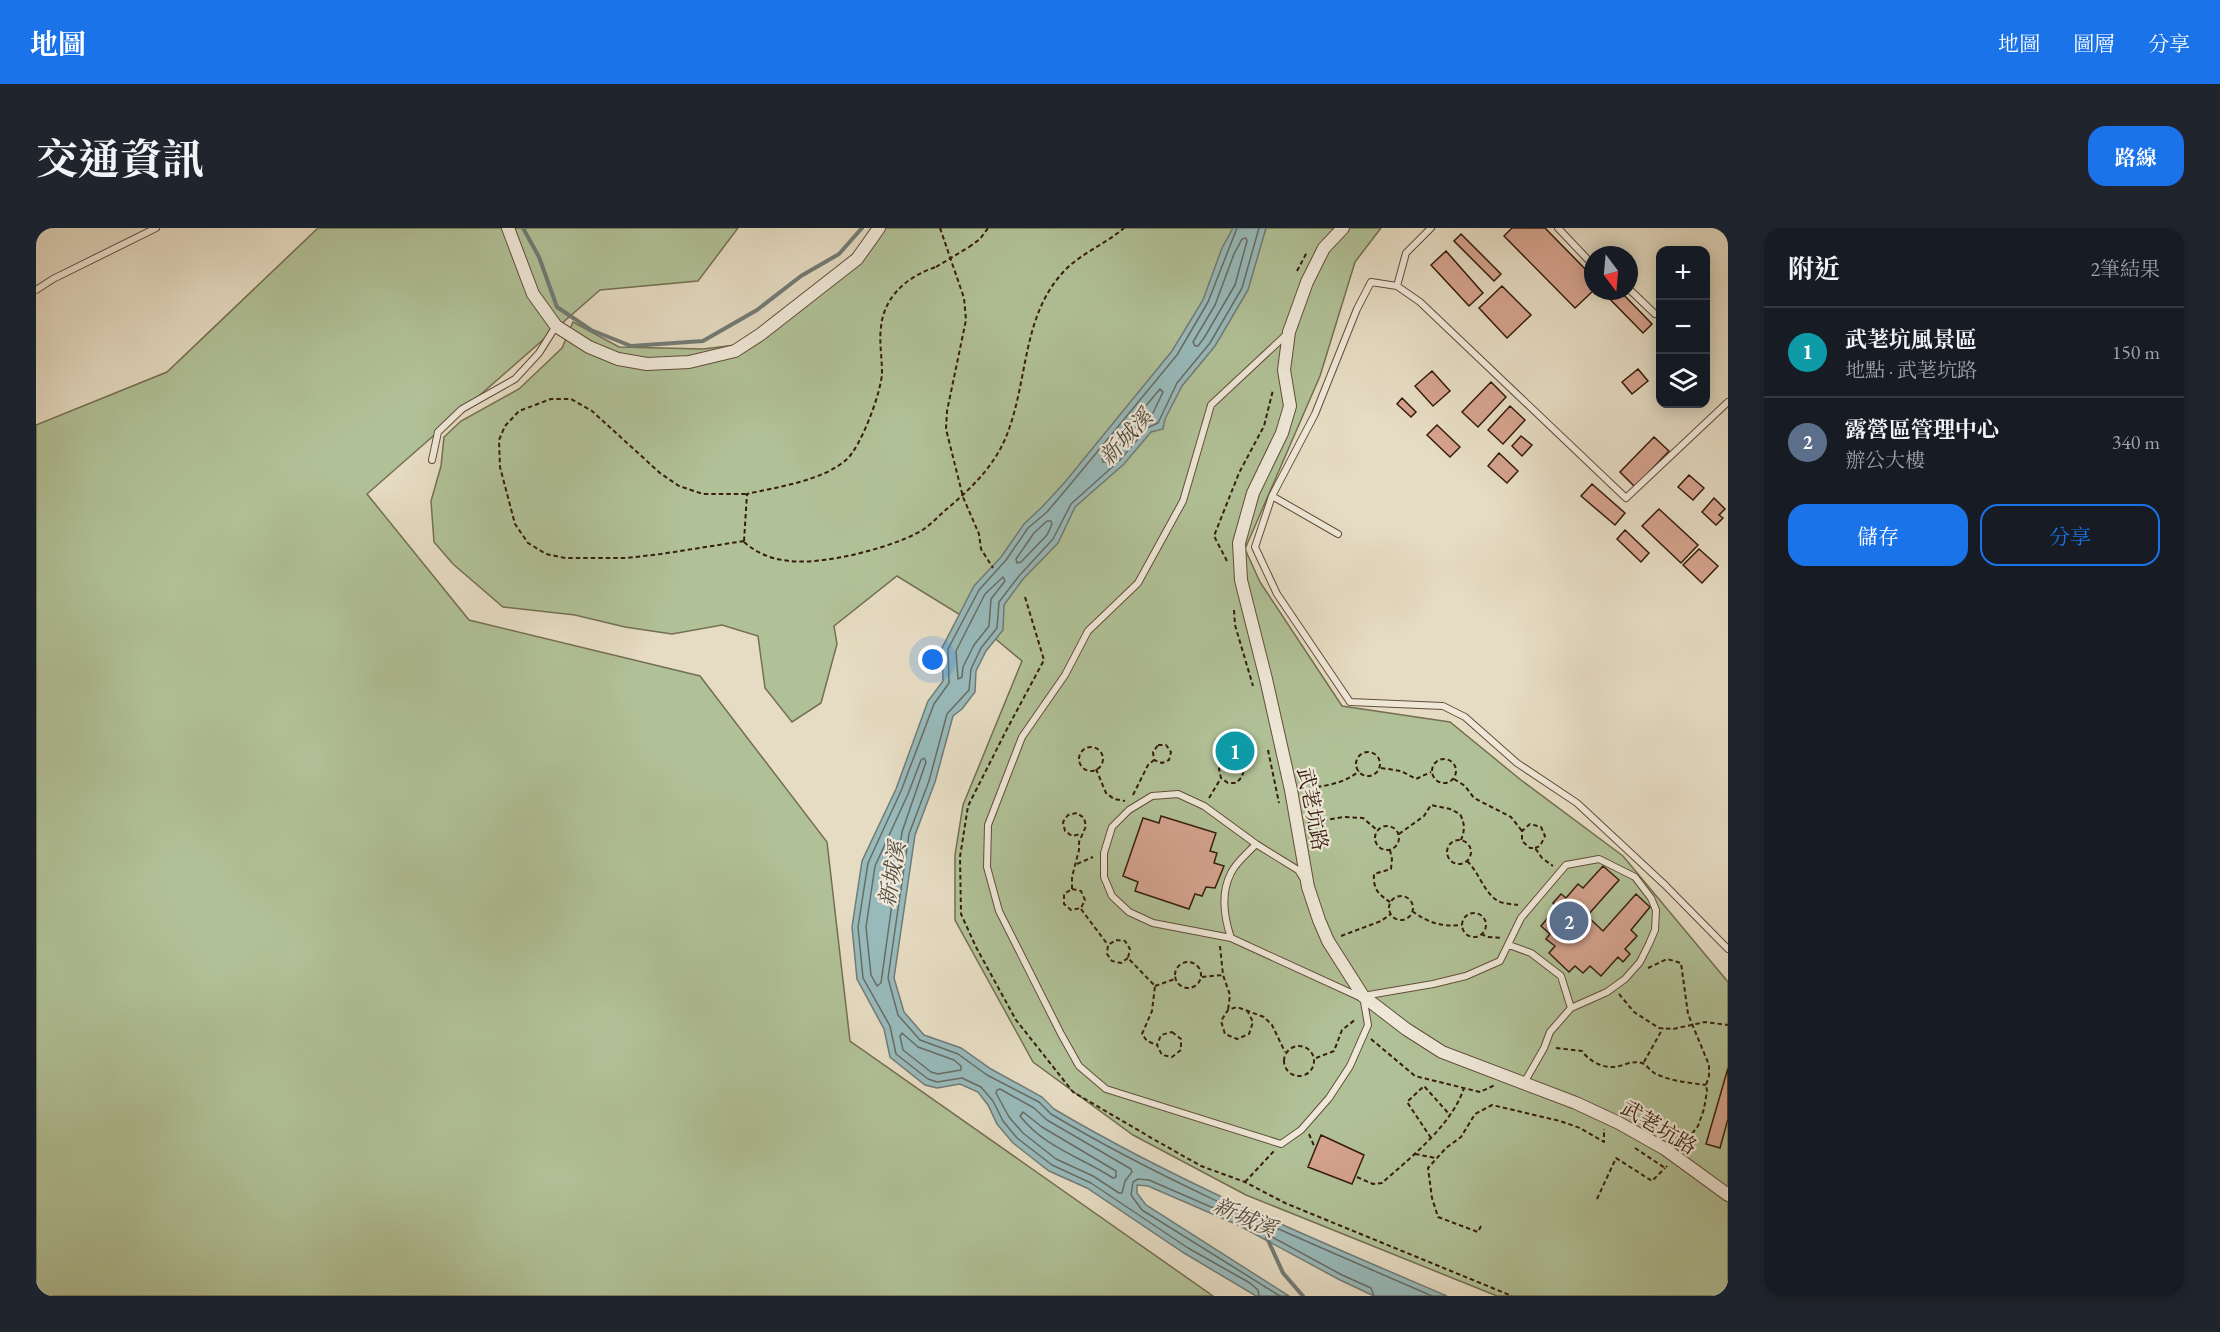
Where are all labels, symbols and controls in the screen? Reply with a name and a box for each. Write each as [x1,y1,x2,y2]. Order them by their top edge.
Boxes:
text: 地圖 [30,26,86,62]
text: 地圖 [1998,30,2040,57]
text: 圖層 [2073,30,2115,57]
text: 分享 [2148,30,2190,57]
button: 路線 [2088,126,2184,186]
text: 交通資訊 [36,132,204,187]
north arrow [1584,246,1638,300]
map controls [1656,246,1710,408]
button: + [1656,246,1710,300]
text: 附近 [1788,252,1840,286]
text: 2筆結果 [2090,256,2160,282]
button: − [1656,300,1710,354]
text: 武荖坑風景區 [1845,325,1977,354]
text: 1 [1802,339,1813,365]
text: 150 m [2112,339,2160,365]
button: layers [1656,354,1710,408]
text: 地點 · 武荖坑路 [1845,357,1977,383]
water label: 新城溪 [1093,402,1160,471]
text: 露營區管理中心 [1845,415,1999,444]
text: 2 [1802,429,1813,455]
text: 340 m [2112,429,2160,455]
text: 辦公大樓 [1845,447,1925,473]
button: 儲存 [1788,504,1968,566]
button: 分享 [1980,504,2160,566]
your location [918,645,947,674]
pin: 1 [1216,728,1254,774]
street label: 武荖坑路 [1292,765,1334,853]
water label: 新城溪 [872,837,912,909]
pin: 2 [1550,898,1588,944]
street label: 武荖坑路 [1616,1094,1702,1160]
water label: 新城溪 [1209,1190,1283,1244]

